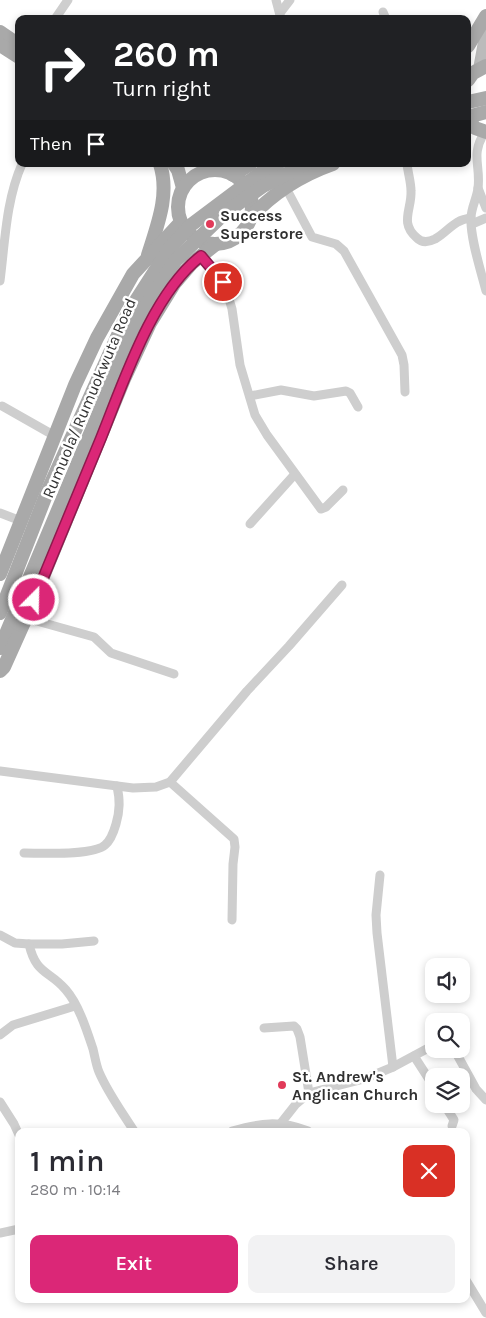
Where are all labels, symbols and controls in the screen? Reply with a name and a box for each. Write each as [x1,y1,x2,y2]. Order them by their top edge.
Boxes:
text: 260 m [113,34,220,75]
icon: right [30,35,95,100]
text: Turn right [113,76,211,102]
icon: arrive [82,130,110,158]
text: Then [30,133,72,155]
place label: Success Superstore [220,206,303,243]
marker: Success Superstore [204,218,216,230]
pin [202,261,244,303]
icon: arrive [209,268,237,296]
street label: Rumuola/ Rumuokwuta Road [38,295,140,501]
position arrow [7,573,59,625]
map controls [425,958,470,1113]
button: sound [425,958,470,1003]
button: search [425,1013,470,1058]
place label: St. Andrew's Anglican Church [292,1067,418,1104]
button: layers [425,1068,470,1113]
marker: St. Andrew's Anglican Church [276,1079,288,1091]
text: 1 min [30,1143,104,1179]
button: close [403,1145,455,1197]
text: 280 m · 10:14 [30,1180,121,1199]
button: Exit [30,1235,238,1293]
button: Share [248,1235,455,1293]

